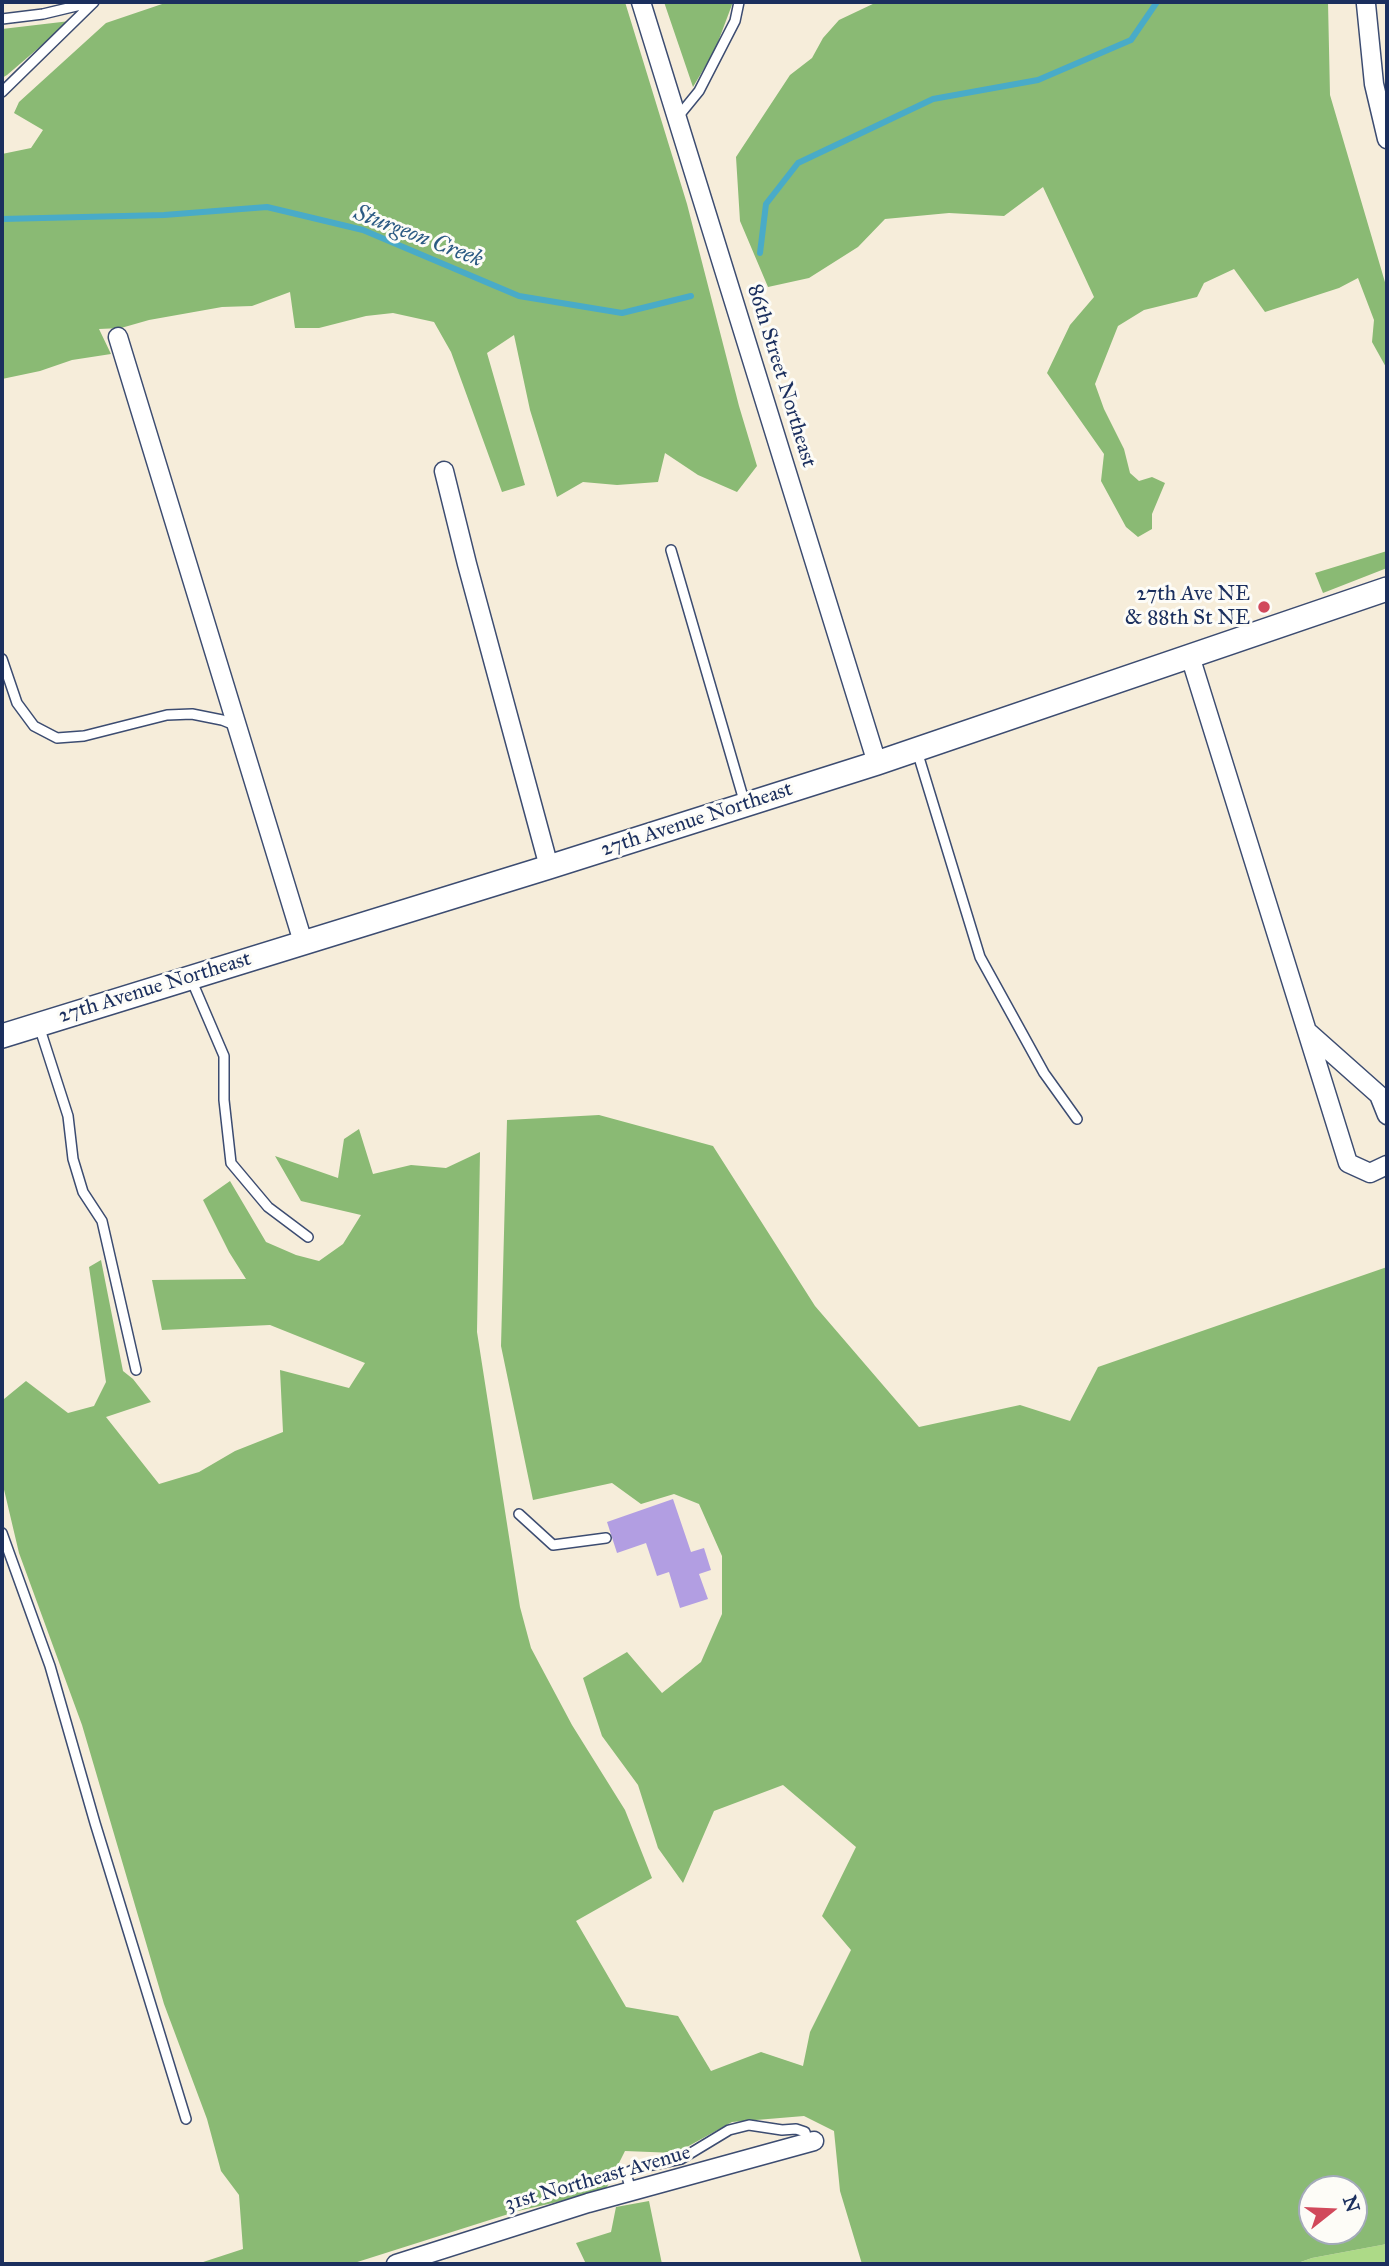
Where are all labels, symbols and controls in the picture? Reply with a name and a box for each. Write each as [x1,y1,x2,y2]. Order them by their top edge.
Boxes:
water label: Sturgeon Creek [349,200,487,274]
street label: 86th Street Northeast [741,281,821,471]
place label: 27th Ave NE & 88th St NE [1125,582,1250,632]
marker: 27th Ave NE & 88th St NE [1256,599,1272,615]
street label: 27th Avenue Northeast [598,777,796,863]
street label: 27th Avenue Northeast [56,947,254,1029]
street label: 31st Northeast Avenue [502,2140,694,2218]
north arrow [1298,2175,1368,2245]
text: N [1338,2193,1365,2215]

